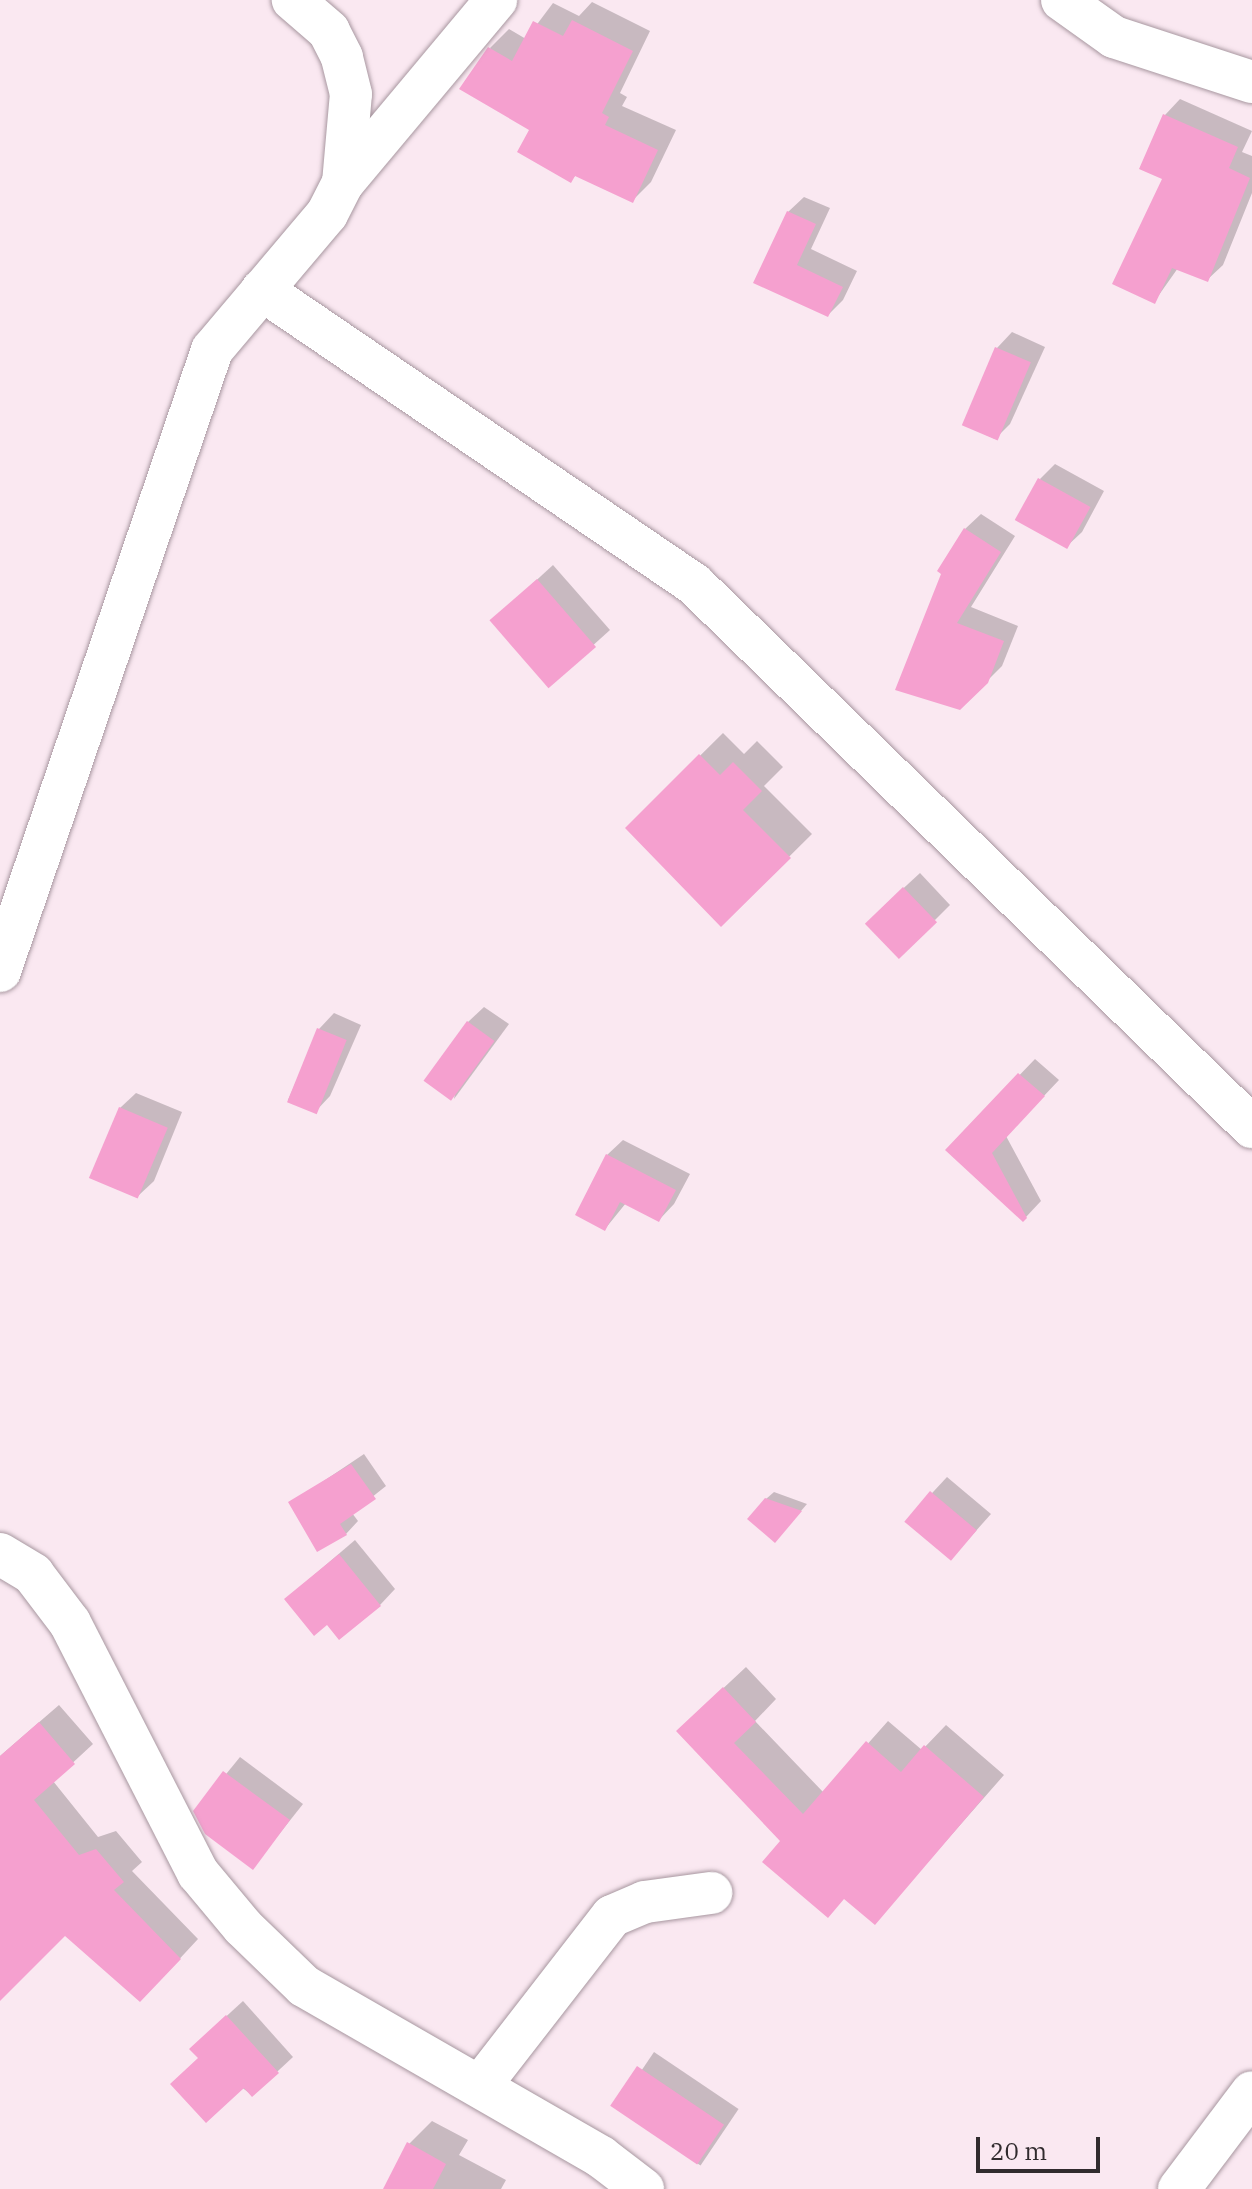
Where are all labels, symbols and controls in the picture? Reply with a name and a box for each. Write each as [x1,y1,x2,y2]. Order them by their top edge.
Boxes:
scale bar [980,2121,1104,2171]
text: 20 m [990,2135,1047,2167]

